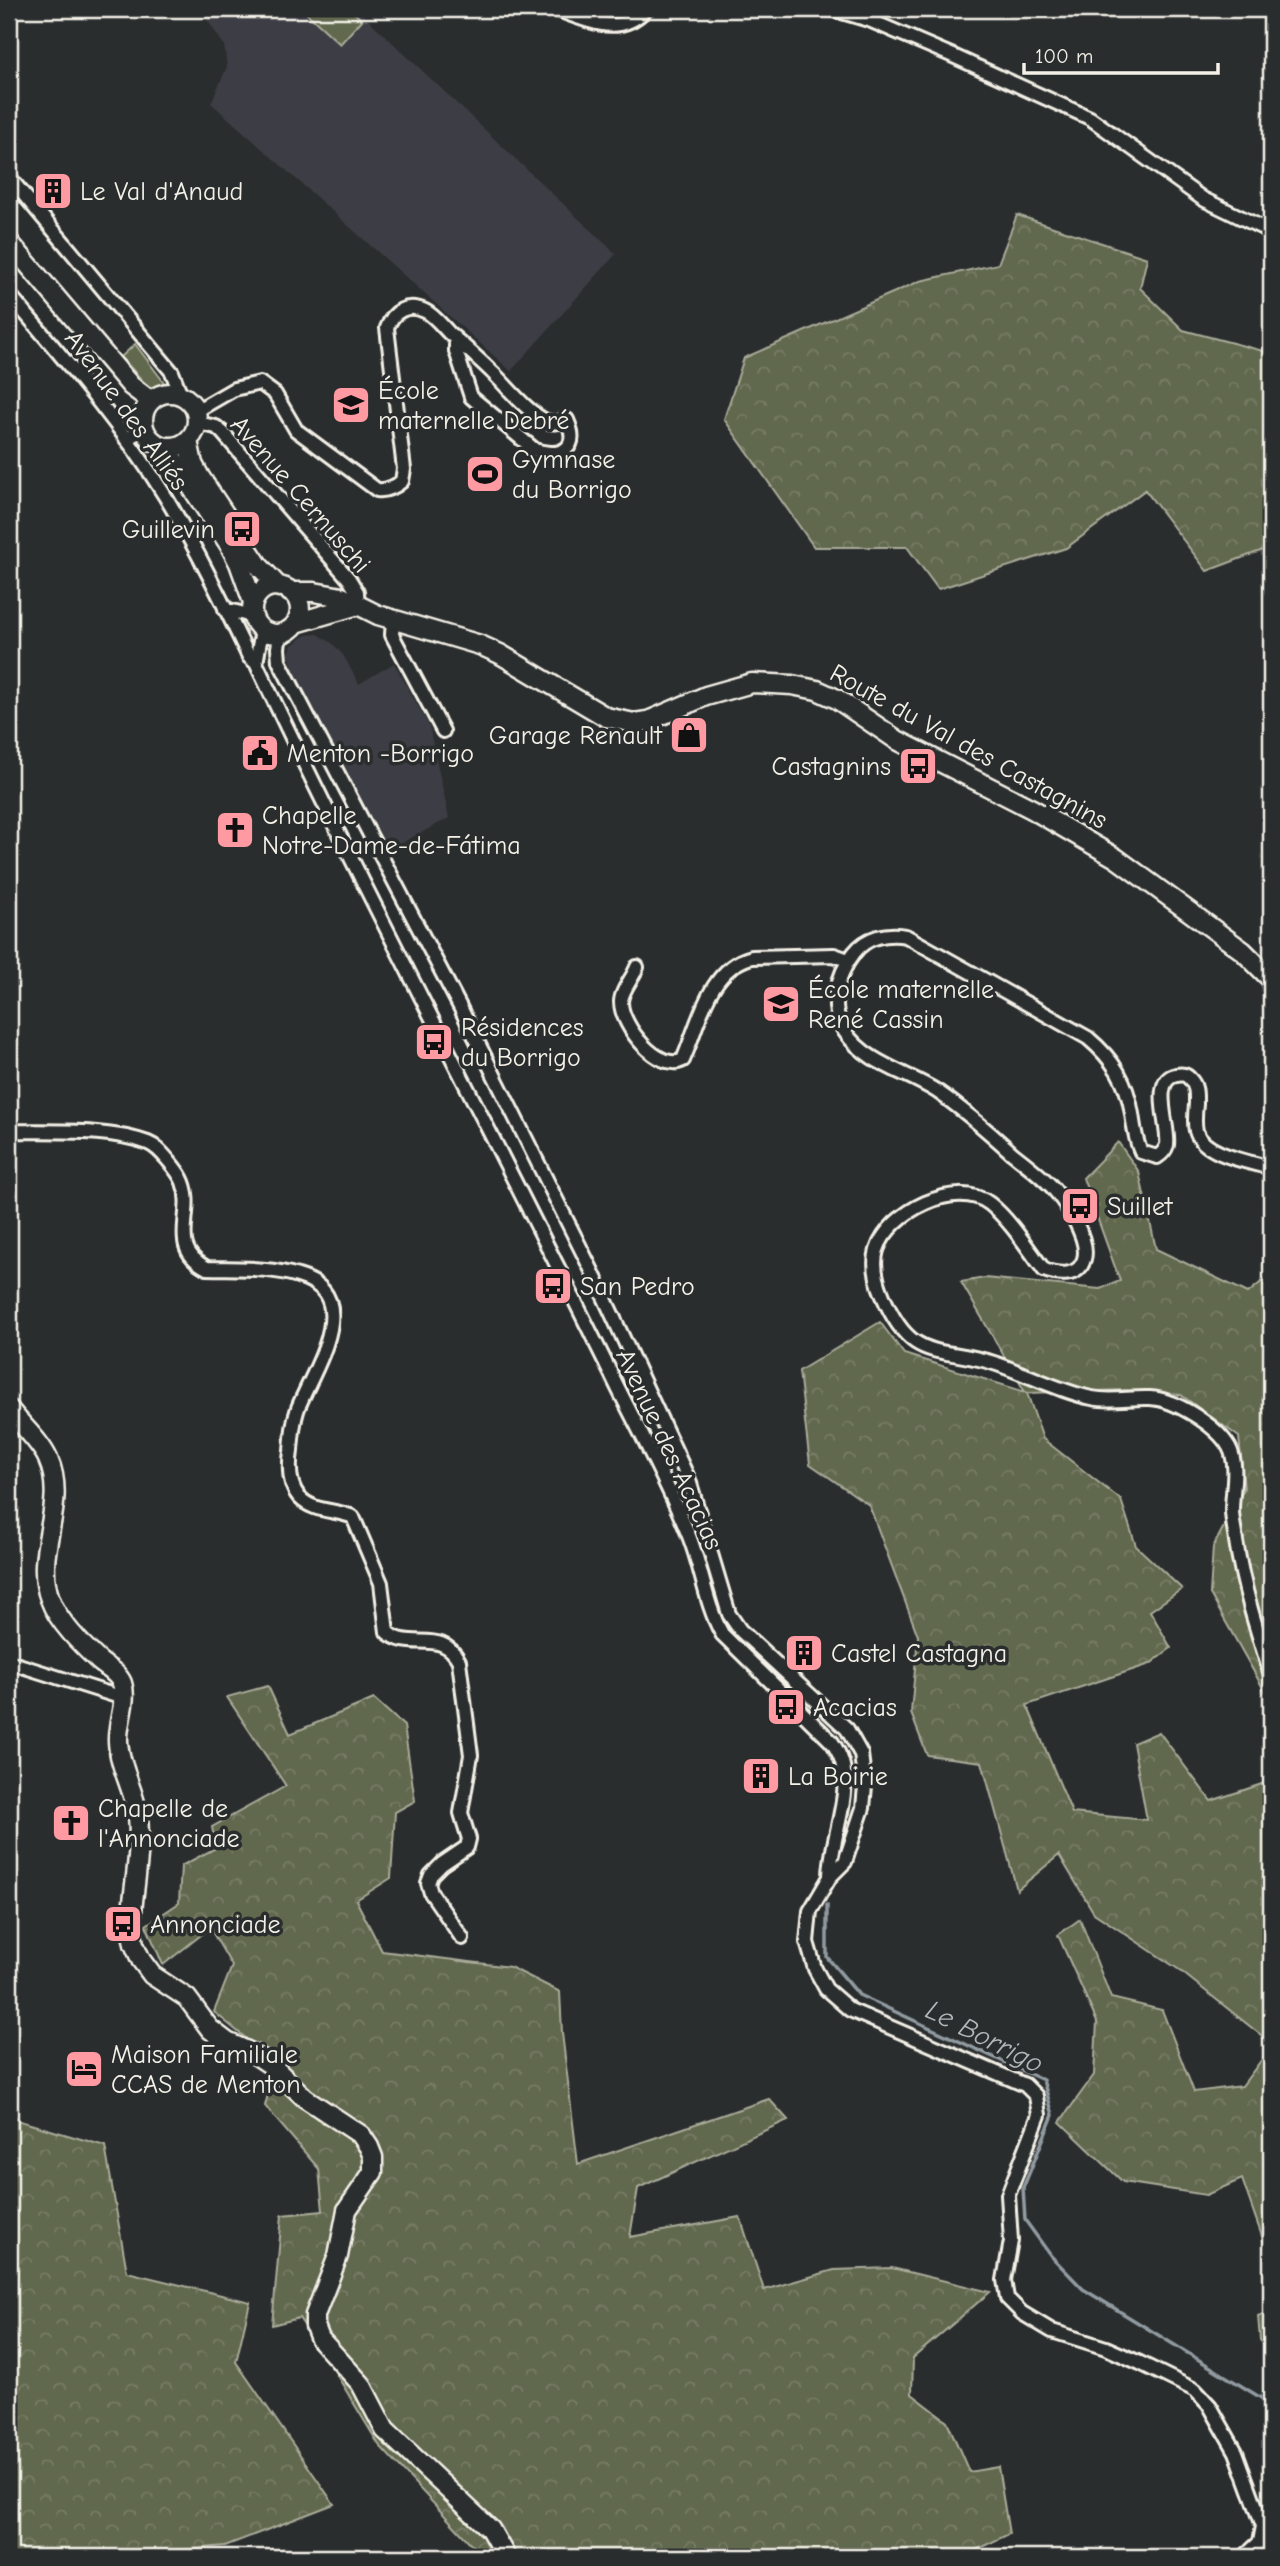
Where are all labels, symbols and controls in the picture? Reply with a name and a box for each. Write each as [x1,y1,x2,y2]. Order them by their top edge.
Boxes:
scale bar [1024,32,1219,76]
text: 100 m [1035,44,1093,68]
building icon: Le Val d'Anaud [32,170,74,212]
place label: Le Val d'Anaud [80,177,243,207]
street label: Avenue des Alliés [58,325,194,496]
place label: École maternelle Debré [378,375,569,436]
school or university icon: École maternelle Debré [330,384,372,426]
street label: Avenue Cernuschi [224,410,377,579]
place label: Gymnase du Borrigo [512,445,632,505]
sports icon: Gymnase du Borrigo [464,453,506,495]
bus stop icon: Guillevin [221,508,263,550]
place label: Guillevin [122,515,215,545]
street label: Route du Val des Castagnins [825,657,1113,835]
shop icon: Garage Renault [668,714,710,756]
place label: Garage Renault [489,721,664,751]
public building icon: Menton -Borrigo [239,732,281,774]
place label: Menton -Borrigo [287,739,474,769]
bus stop icon: Castagnins [897,745,939,787]
place label: Castagnins [771,750,891,782]
place label: Chapelle Notre-Dame-de-Fátima [262,801,521,861]
church icon: Chapelle Notre-Dame-de-Fátima [214,809,256,851]
place label: École maternelle René Cassin [808,974,994,1035]
school or university icon: École maternelle René Cassin [760,983,802,1025]
place label: Résidences du Borrigo [461,1013,584,1073]
bus stop icon: Résidences du Borrigo [413,1021,455,1063]
bus stop icon: Suillet [1059,1185,1101,1227]
place label: Suillet [1107,1192,1174,1222]
bus stop icon: San Pedro [532,1265,574,1307]
place label: San Pedro [580,1272,695,1302]
street label: Avenue des Acacias [609,1344,729,1554]
building icon: Castel Castagna [783,1632,825,1674]
place label: Castel Castagna [831,1639,1007,1669]
bus stop icon: Acacias [765,1686,807,1728]
place label: Acacias [813,1693,897,1723]
building icon: La Boirie [740,1755,782,1797]
place label: La Boirie [788,1762,888,1792]
place label: Chapelle de l'Annonciade [98,1794,239,1854]
church icon: Chapelle de l'Annonciade [50,1802,92,1844]
bus stop icon: Annonciade [102,1903,144,1945]
place label: Annonciade [150,1910,281,1940]
water label: Le Borrigo [921,1994,1049,2080]
place label: Maison Familiale CCAS de Menton [111,2040,301,2100]
hotel icon: Maison Familiale CCAS de Menton [63,2048,105,2090]

